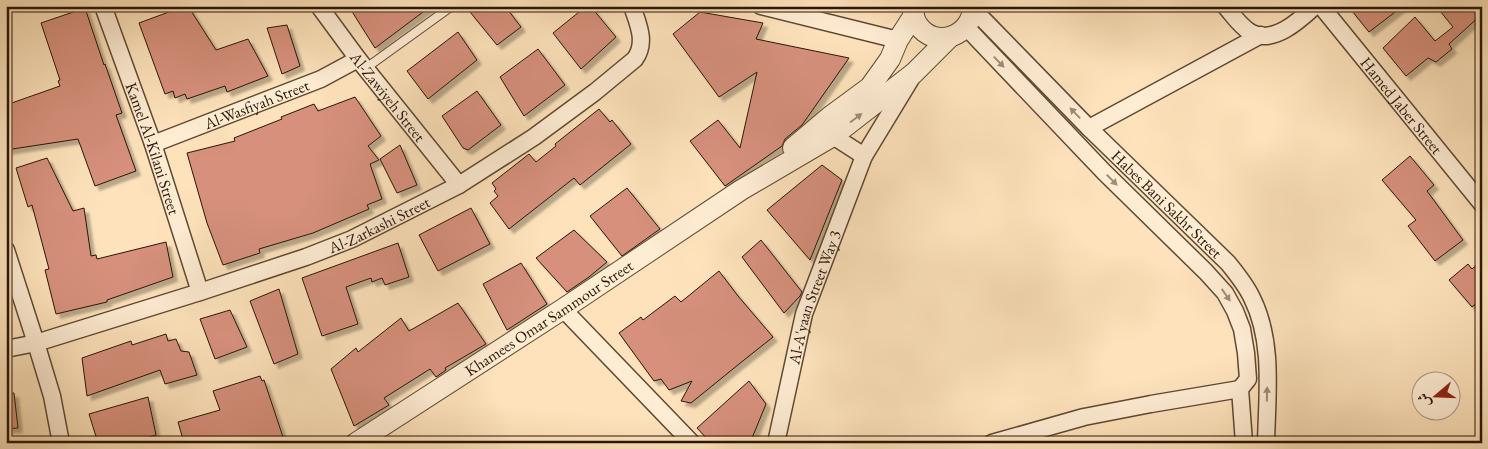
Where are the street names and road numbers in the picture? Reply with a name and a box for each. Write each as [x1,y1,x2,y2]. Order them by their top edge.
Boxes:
street label: Al-Zawiyeh Street [345,47,431,146]
street label: Hamed Jaber Street [1356,52,1448,158]
street label: Al-Wasfiyah Street [200,74,312,134]
street label: Kamel Al-Kilani Street [121,79,185,217]
street label: Habes Bani Sakhr Street [1107,145,1227,263]
street label: Al-Zarkashi Street [324,191,433,258]
street label: Al-A'yaan Street Way 3 [783,227,846,367]
street label: Khamees Omar Sammour Street [461,255,637,380]

